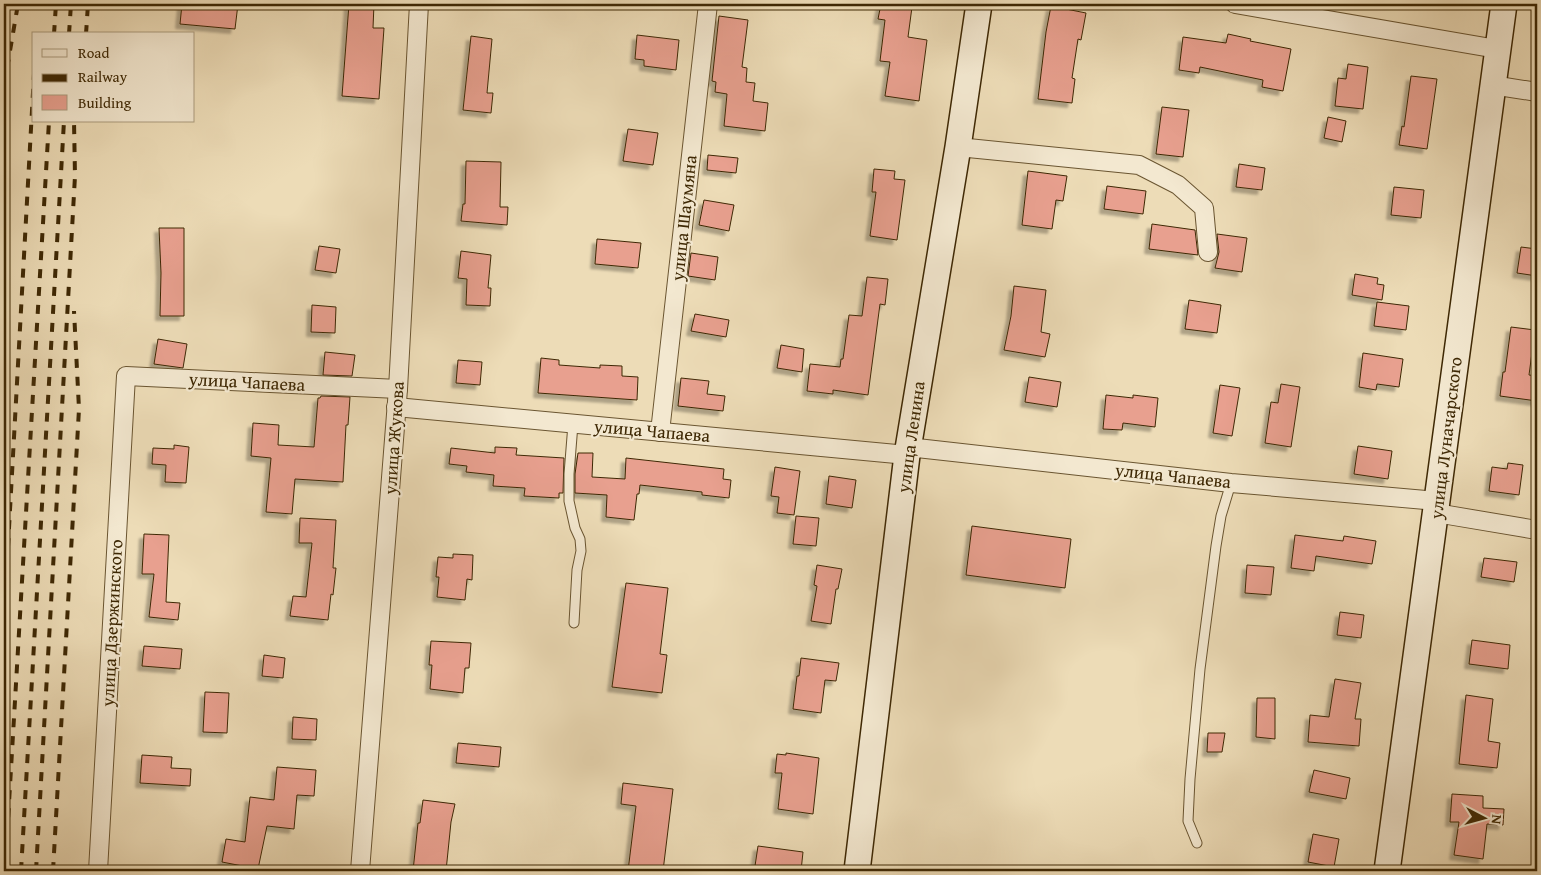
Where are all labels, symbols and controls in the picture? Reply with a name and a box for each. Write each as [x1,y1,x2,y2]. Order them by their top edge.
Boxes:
legend [32,32,195,122]
text: Road [78,42,109,63]
text: Railway [78,66,128,87]
text: Building [78,92,132,113]
street label: улица Шаумяна [663,153,704,283]
street label: улица Луначарского [1422,355,1469,522]
street label: улица Чапаева [187,365,306,398]
street label: улица Ленина [889,379,932,496]
street label: улица Жукова [376,380,411,497]
street label: улица Чапаева [592,412,712,449]
street label: улица Чапаева [1113,456,1233,495]
street label: улица Дзержинского [94,539,129,708]
north arrow [1458,792,1508,842]
text: N [1486,814,1507,826]

